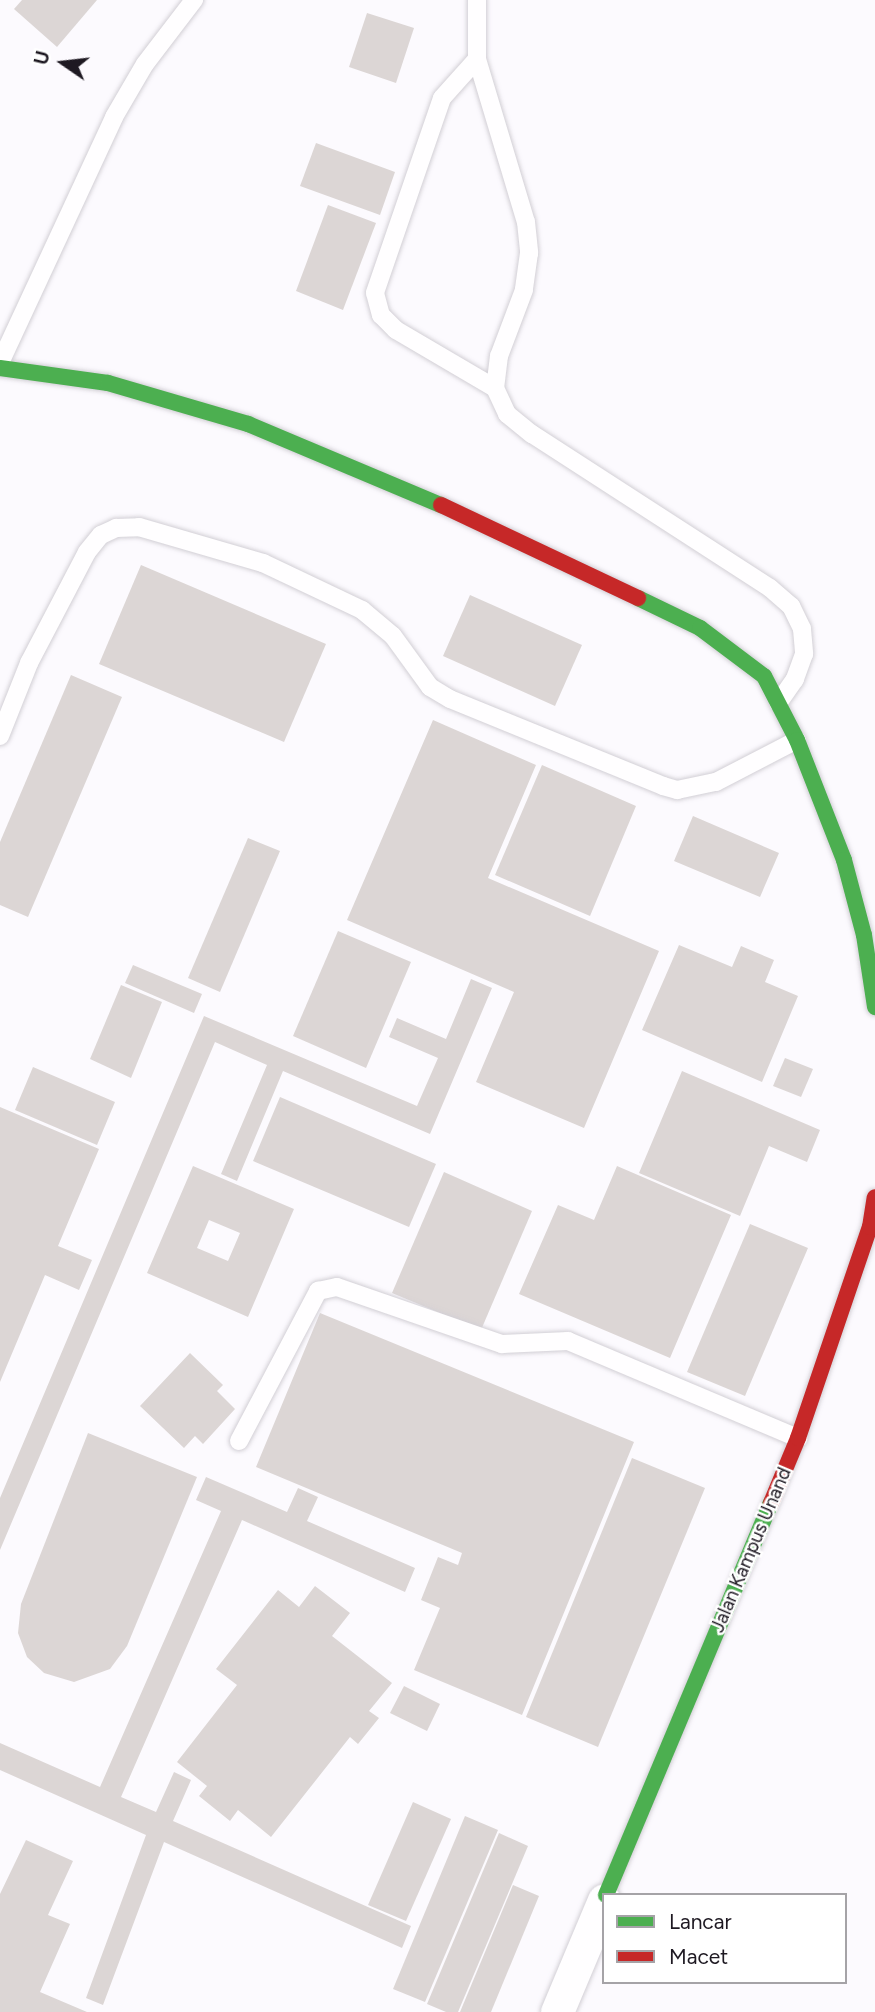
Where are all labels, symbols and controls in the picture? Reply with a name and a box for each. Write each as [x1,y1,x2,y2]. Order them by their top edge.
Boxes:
north arrow [28,28,98,98]
text: U [29,49,55,67]
street label: Jalan Kampus Unand [706,1464,796,1636]
legend [602,1893,847,1984]
text: Lancar [669,1909,732,1934]
text: Macet [669,1944,728,1969]

